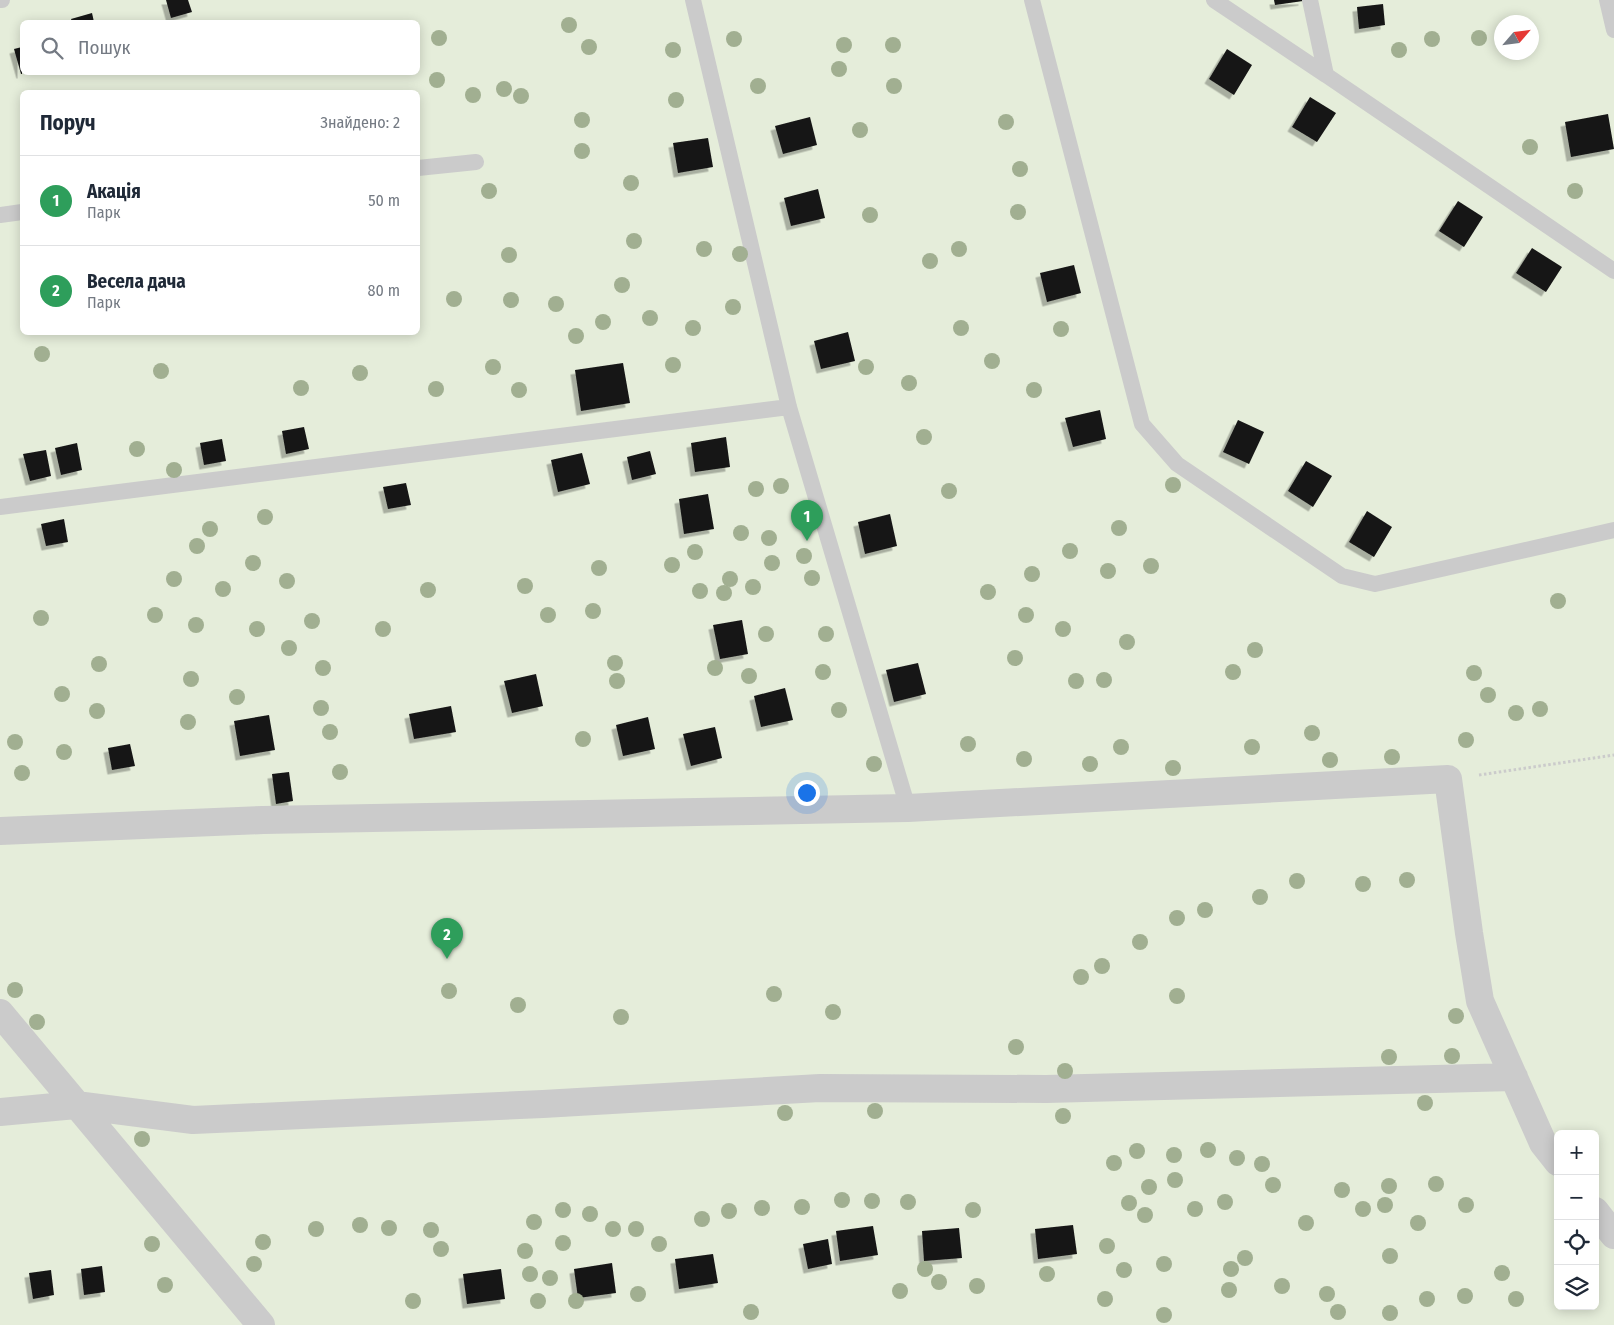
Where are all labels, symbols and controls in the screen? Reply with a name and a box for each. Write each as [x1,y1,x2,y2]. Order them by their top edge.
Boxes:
north arrow [1494,15,1539,60]
search box [20,20,420,75]
icon: search [38,34,66,62]
text: Пошук [78,36,130,59]
text: Поруч [40,110,96,136]
text: Знайдено: 2 [320,113,400,132]
text: Акація [87,180,141,203]
text: 1 [53,191,59,210]
text: 50 m [368,191,400,210]
text: Парк [87,203,121,222]
text: Весела дача [87,270,186,293]
text: 2 [52,281,60,300]
text: 80 m [368,281,400,300]
text: Парк [87,293,121,312]
pin: 1 [791,500,823,541]
your location [794,780,820,806]
pin: 2 [431,918,463,959]
map controls [1554,1130,1599,1310]
button: + [1554,1130,1599,1175]
button: − [1554,1175,1599,1220]
button: locate [1554,1220,1599,1265]
button: layers [1554,1265,1599,1310]

